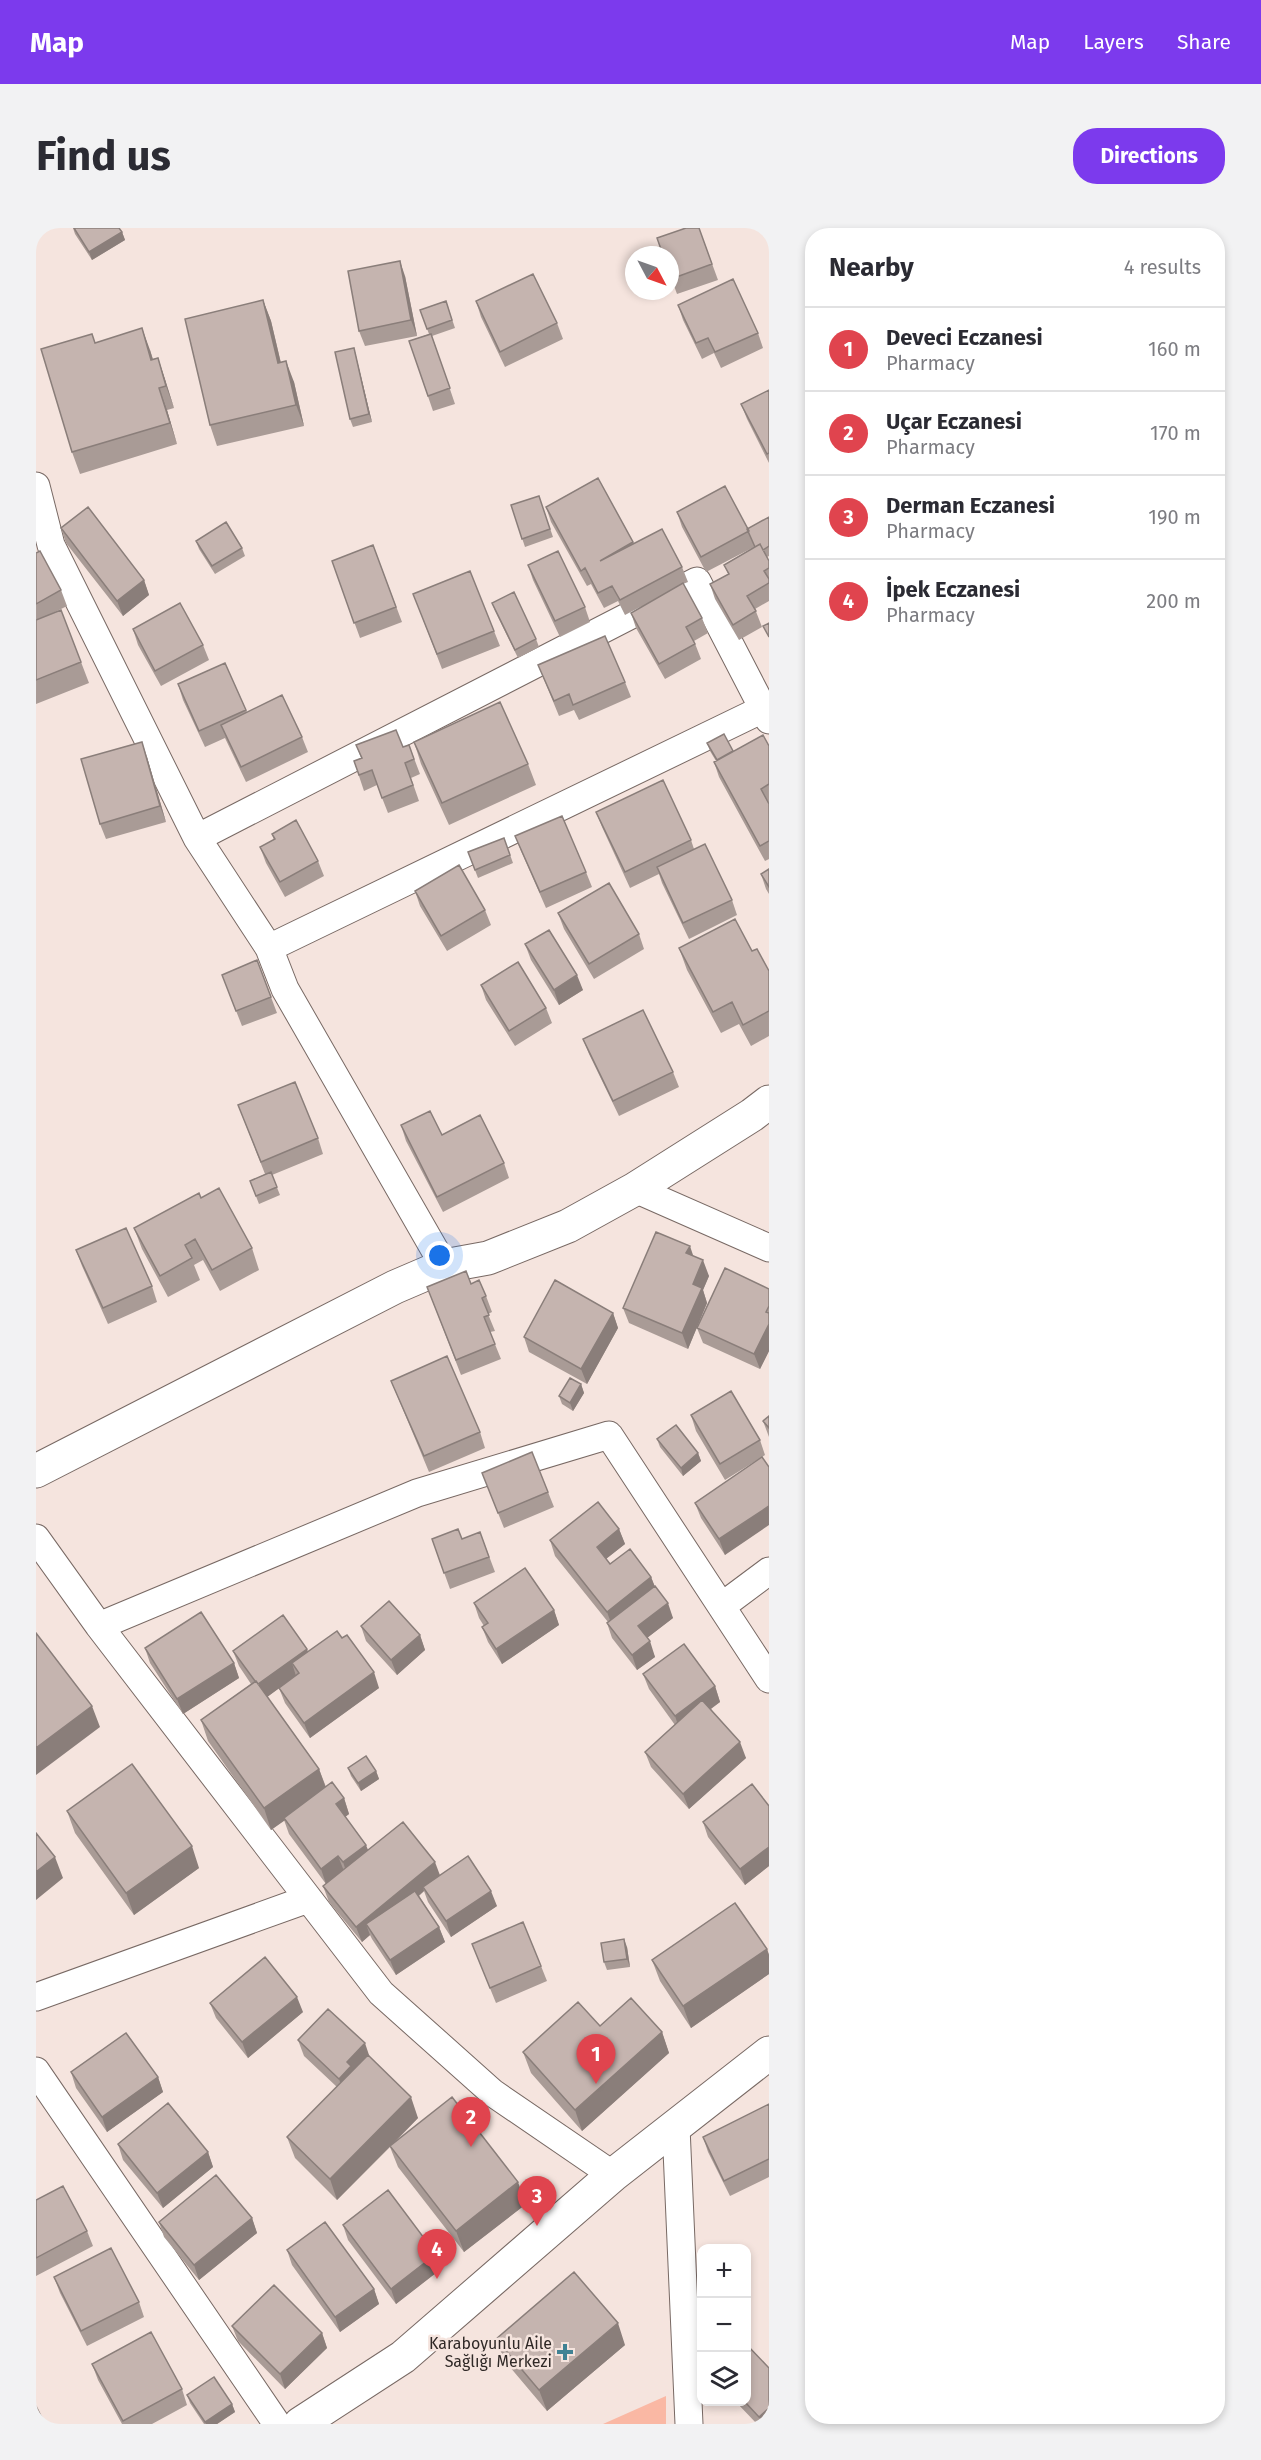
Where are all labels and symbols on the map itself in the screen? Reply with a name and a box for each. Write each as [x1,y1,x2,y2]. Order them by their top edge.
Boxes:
north arrow [625,246,679,300]
your location [425,1241,454,1270]
pin: 1 [576,2034,616,2084]
pin: 2 [452,2098,490,2147]
pin: 3 [518,2176,556,2226]
pin: 4 [418,2230,456,2279]
place label: Karaboyunlu Aile Sağlığı Merkezi [429,2334,552,2371]
marker: Karaboyunlu Aile Sağlığı Merkezi [556,2343,574,2361]

